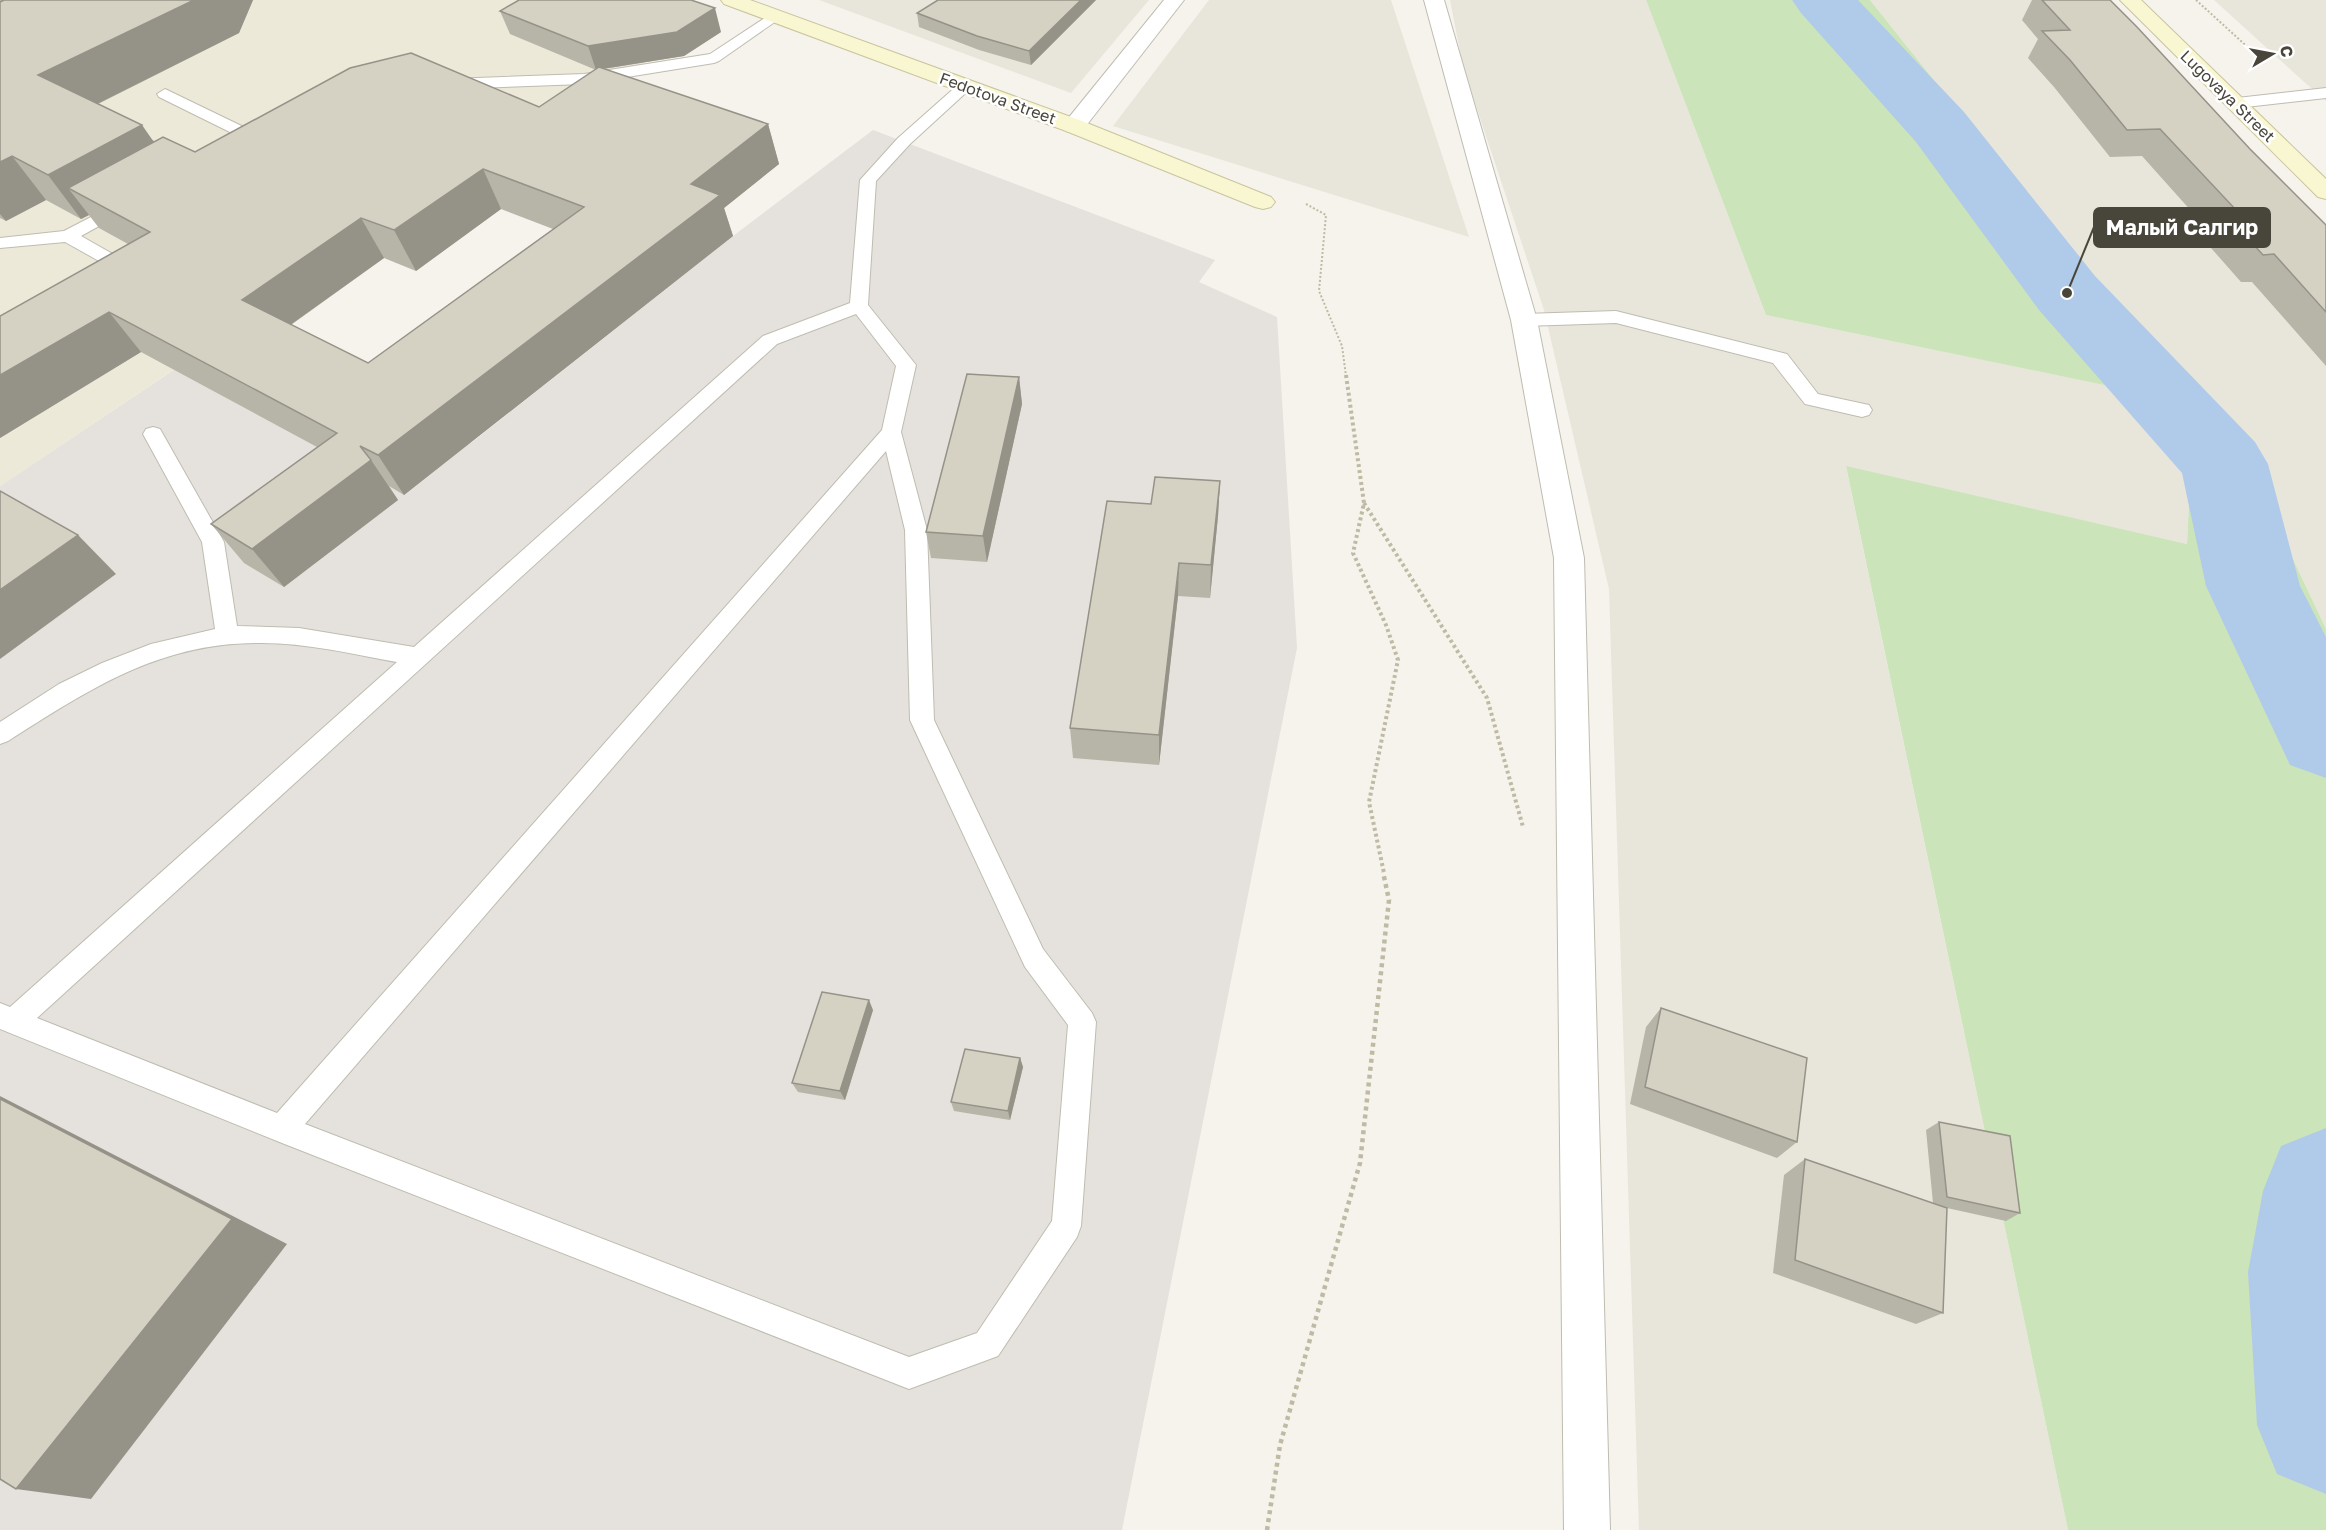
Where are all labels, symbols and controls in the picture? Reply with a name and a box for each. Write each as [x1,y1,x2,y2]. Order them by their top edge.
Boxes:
north arrow [2242,24,2302,84]
text: С [2276,44,2298,59]
street label: Lugovaya Street [2177,46,2279,146]
street label: Fedotova Street [937,68,1059,128]
callout: Малый Салгир [2094,208,2270,247]
text: Малый Салгир [2106,214,2258,240]

